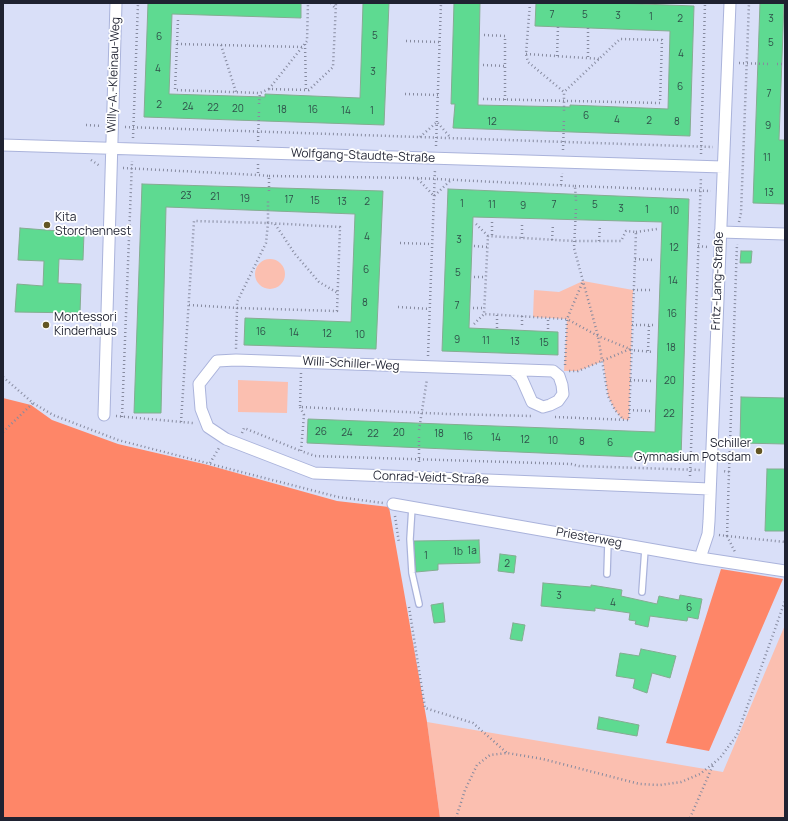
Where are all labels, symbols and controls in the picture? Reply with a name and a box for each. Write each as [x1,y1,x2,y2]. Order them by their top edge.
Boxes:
house number: 7 [549,9,555,21]
house number: 5 [582,9,588,21]
house number: 3 [615,10,621,22]
house number: 1 [649,11,653,23]
house number: 2 [677,13,683,25]
house number: 3 [768,13,774,25]
street label: Willy-A.-Kleinau-Weg [105,17,123,133]
house number: 5 [372,30,378,42]
house number: 6 [156,31,162,43]
house number: 5 [768,37,774,49]
house number: 4 [678,48,684,60]
house number: 4 [155,63,161,75]
house number: 3 [370,66,376,78]
house number: 6 [677,81,683,93]
house number: 7 [766,88,772,100]
house number: 2 [156,99,162,111]
house number: 24 [182,101,194,113]
house number: 22 [207,102,219,114]
house number: 20 [232,103,244,115]
house number: 18 [277,104,287,116]
house number: 16 [308,104,318,116]
house number: 14 [341,105,351,117]
house number: 1 [370,105,374,117]
house number: 6 [583,110,589,122]
house number: 4 [614,114,620,126]
house number: 2 [646,115,652,127]
house number: 12 [487,116,497,128]
house number: 8 [674,116,680,128]
house number: 9 [765,120,771,132]
street label: Wolfgang-Staudte-Straße [291,146,435,166]
house number: 11 [763,152,771,164]
house number: 13 [764,187,774,199]
house number: 23 [180,190,192,202]
house number: 21 [210,191,220,203]
house number: 19 [240,193,250,205]
house number: 17 [285,194,293,206]
house number: 15 [310,195,320,207]
house number: 13 [337,196,347,208]
house number: 2 [364,196,370,208]
house number: 1 [460,198,464,210]
house number: 11 [488,199,496,211]
house number: 7 [551,199,557,211]
house number: 5 [592,199,598,211]
house number: 9 [520,200,526,212]
house number: 3 [618,203,624,215]
house number: 1 [645,204,649,216]
house number: 10 [669,205,679,217]
place label: Kita Storchennest [55,211,131,239]
marker: Kita Storchennest [42,220,52,230]
house number: 4 [364,231,370,243]
street label: Fritz-Lang-Straße [709,231,727,331]
house number: 3 [456,234,462,246]
house number: 12 [669,242,679,254]
house number: 6 [363,264,369,276]
house number: 5 [455,267,461,279]
house number: 14 [668,275,678,287]
house number: 8 [362,297,368,309]
house number: 7 [454,300,460,312]
house number: 16 [667,308,677,320]
place label: Montessori Kinderhaus [54,311,117,339]
marker: Montessori Kinderhaus [41,320,51,330]
house number: 16 [256,326,266,338]
house number: 14 [289,327,299,339]
house number: 12 [322,328,332,340]
house number: 10 [355,329,365,341]
house number: 9 [454,334,460,346]
house number: 11 [482,335,490,347]
house number: 13 [510,336,520,348]
house number: 15 [539,337,549,349]
house number: 18 [666,342,676,354]
street label: Willi-Schiller-Weg [302,354,400,374]
house number: 20 [664,375,676,387]
house number: 22 [663,408,675,420]
house number: 26 [315,426,327,438]
house number: 24 [341,427,353,439]
house number: 20 [393,427,405,439]
house number: 22 [367,428,379,440]
house number: 18 [434,428,444,440]
house number: 16 [463,431,473,443]
house number: 14 [491,432,501,444]
house number: 12 [520,434,530,446]
house number: 10 [548,435,558,447]
house number: 8 [579,436,585,448]
house number: 6 [607,437,613,449]
place label: Schiller Gymnasium Potsdam [634,437,751,465]
marker: Schiller Gymnasium Potsdam [754,446,764,456]
street label: Conrad-Veidt-Straße [373,469,489,487]
street label: Priesterweg [555,525,623,551]
house number: 1a [467,545,477,557]
house number: 1b [453,546,463,558]
house number: 1 [424,550,428,562]
house number: 2 [504,558,510,570]
house number: 3 [556,590,562,602]
house number: 4 [610,597,616,609]
house number: 6 [686,602,692,614]

